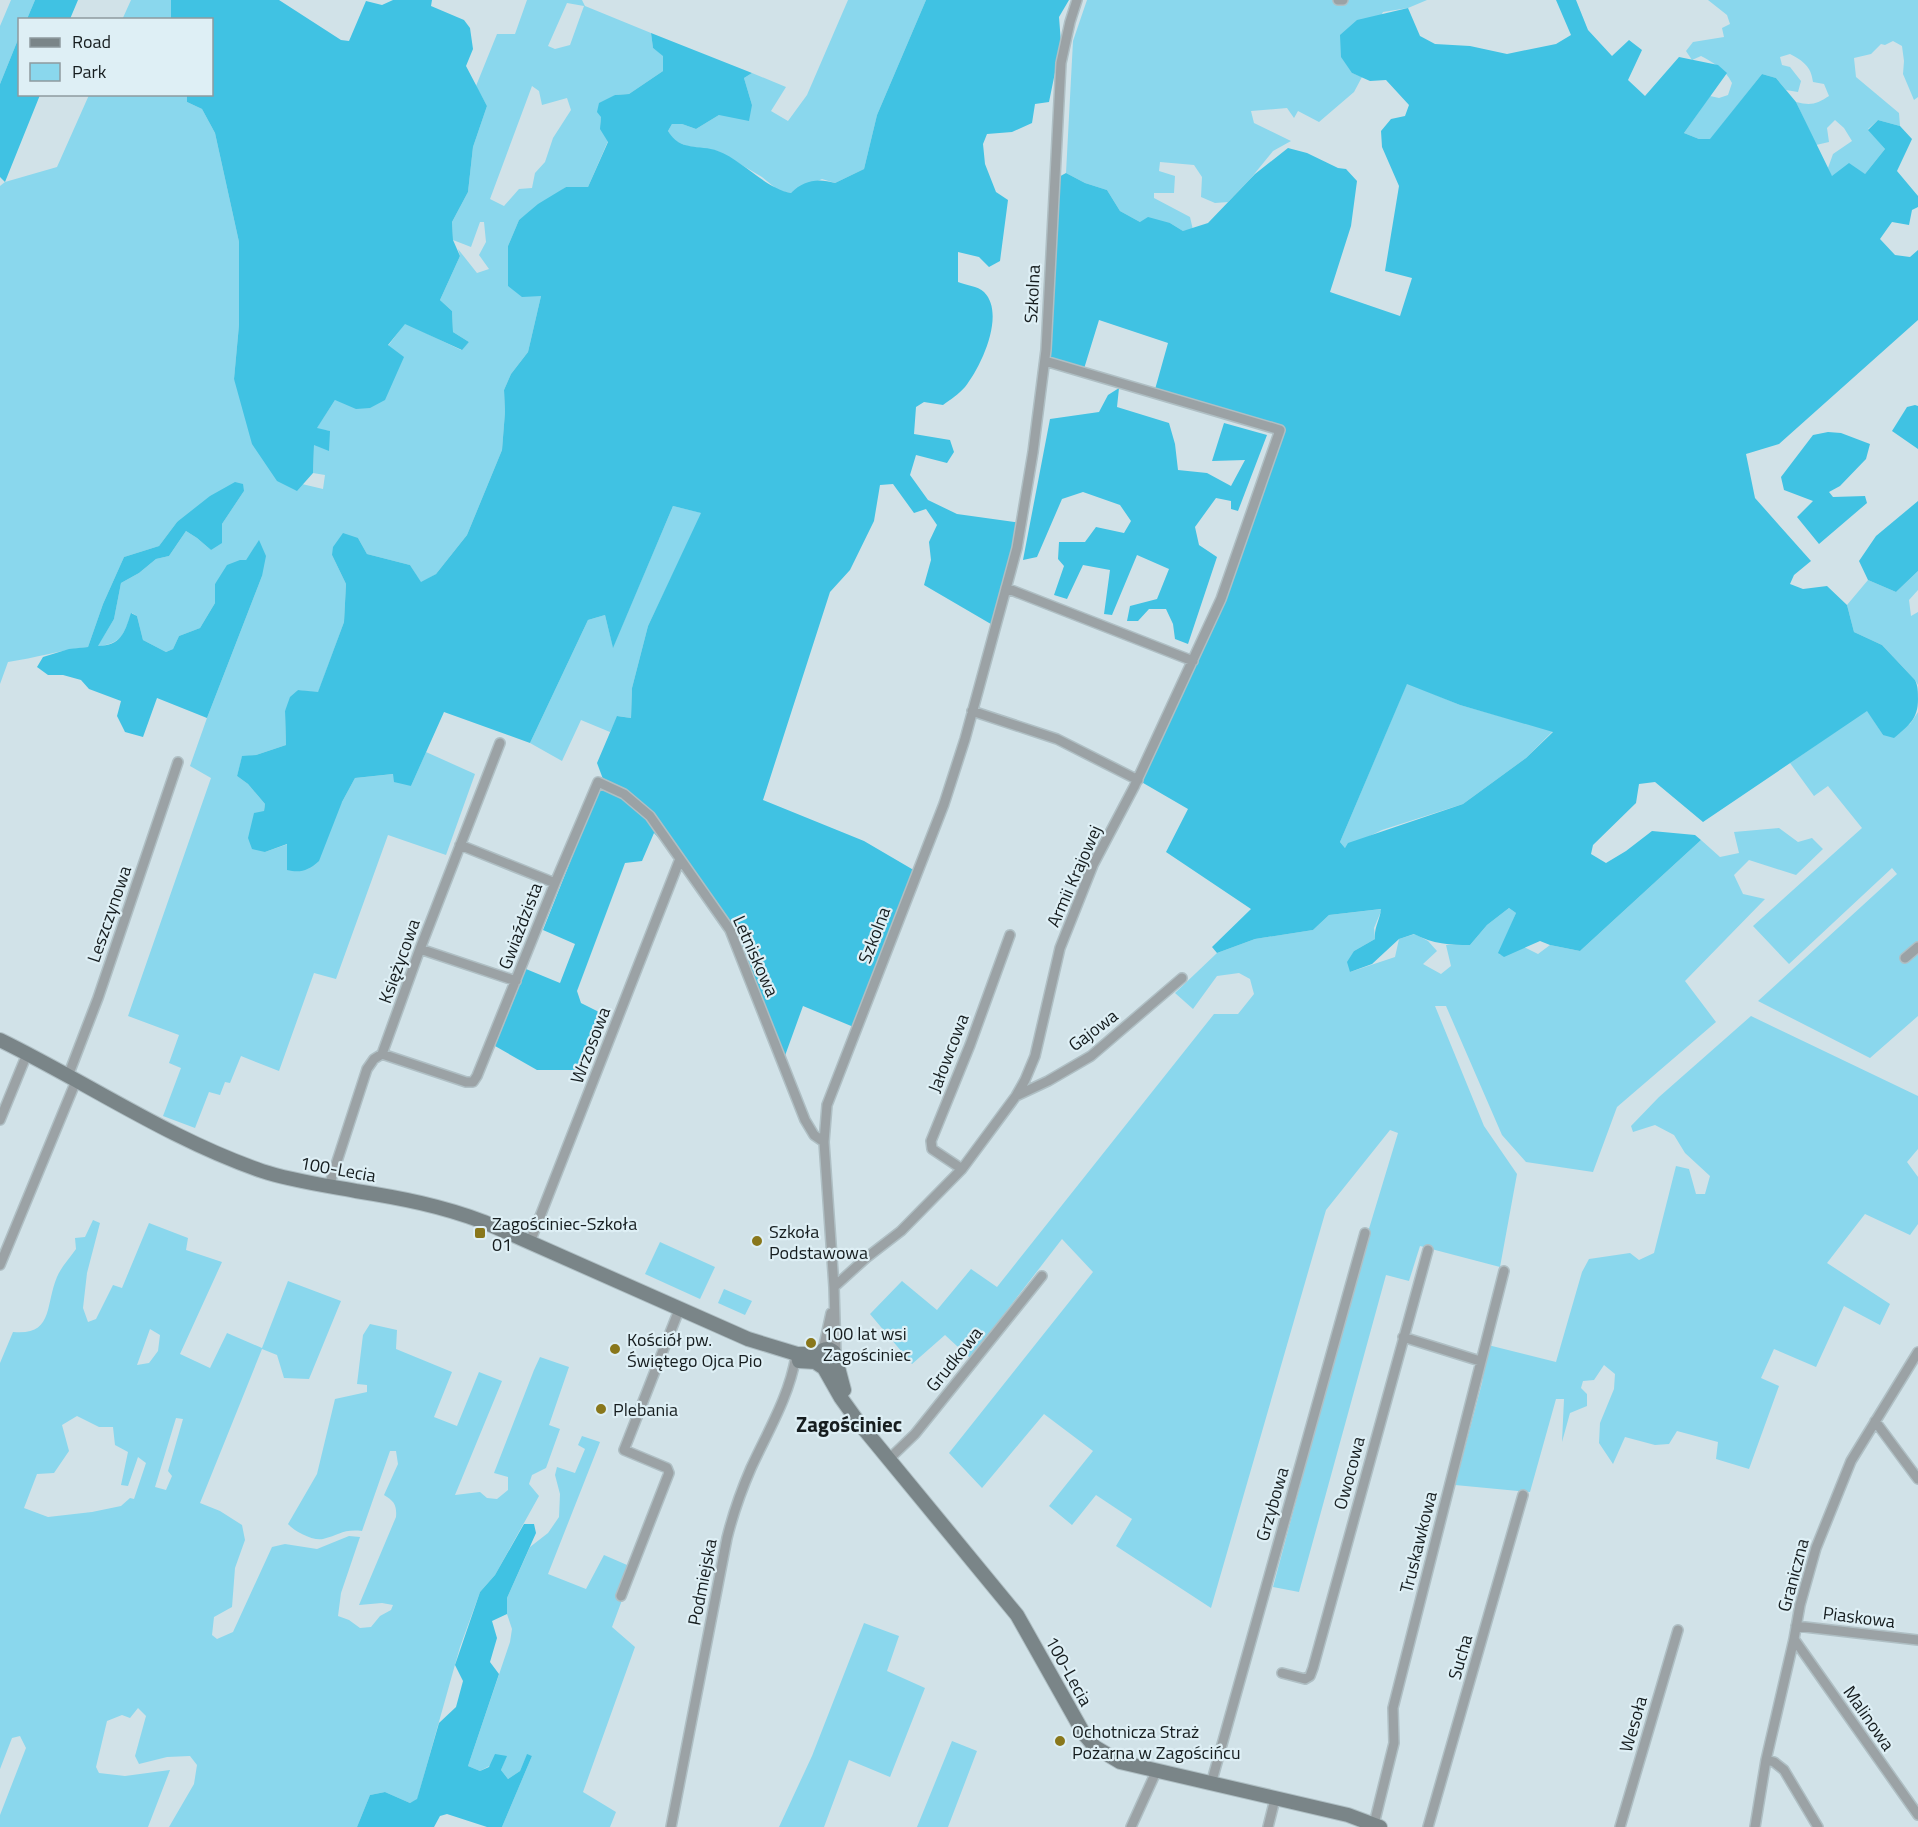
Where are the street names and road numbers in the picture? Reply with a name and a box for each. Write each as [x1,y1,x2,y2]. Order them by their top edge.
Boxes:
street label: Szkolna [1017,264,1047,324]
street label: Armii Krajowej [1039,821,1109,931]
street label: Leszczynowa [80,862,138,966]
street label: Gwiaździsta [491,879,549,973]
street label: Szkolna [851,903,897,967]
street label: Letniskowa [726,911,786,1001]
street label: Księżycowa [371,915,427,1007]
street label: Gajowa [1062,1002,1124,1058]
street label: Wrzosowa [563,1003,617,1087]
street label: Jałowcowa [921,1010,975,1096]
street label: 100-Lecia [298,1149,378,1189]
street label: Grudkowa [919,1321,989,1397]
street label: Owocowa [1326,1433,1372,1513]
street label: Grzybowa [1249,1464,1295,1544]
street label: Truskawkowa [1392,1488,1444,1596]
street label: Graniczna [1770,1535,1816,1615]
street label: Podmiejska [680,1536,724,1628]
street label: Piaskowa [1821,1599,1897,1635]
street label: 100-Lecia [1039,1631,1099,1711]
street label: Sucha [1441,1631,1479,1683]
street label: Malinowa [1837,1680,1901,1756]
street label: Wesoła [1612,1693,1654,1755]

